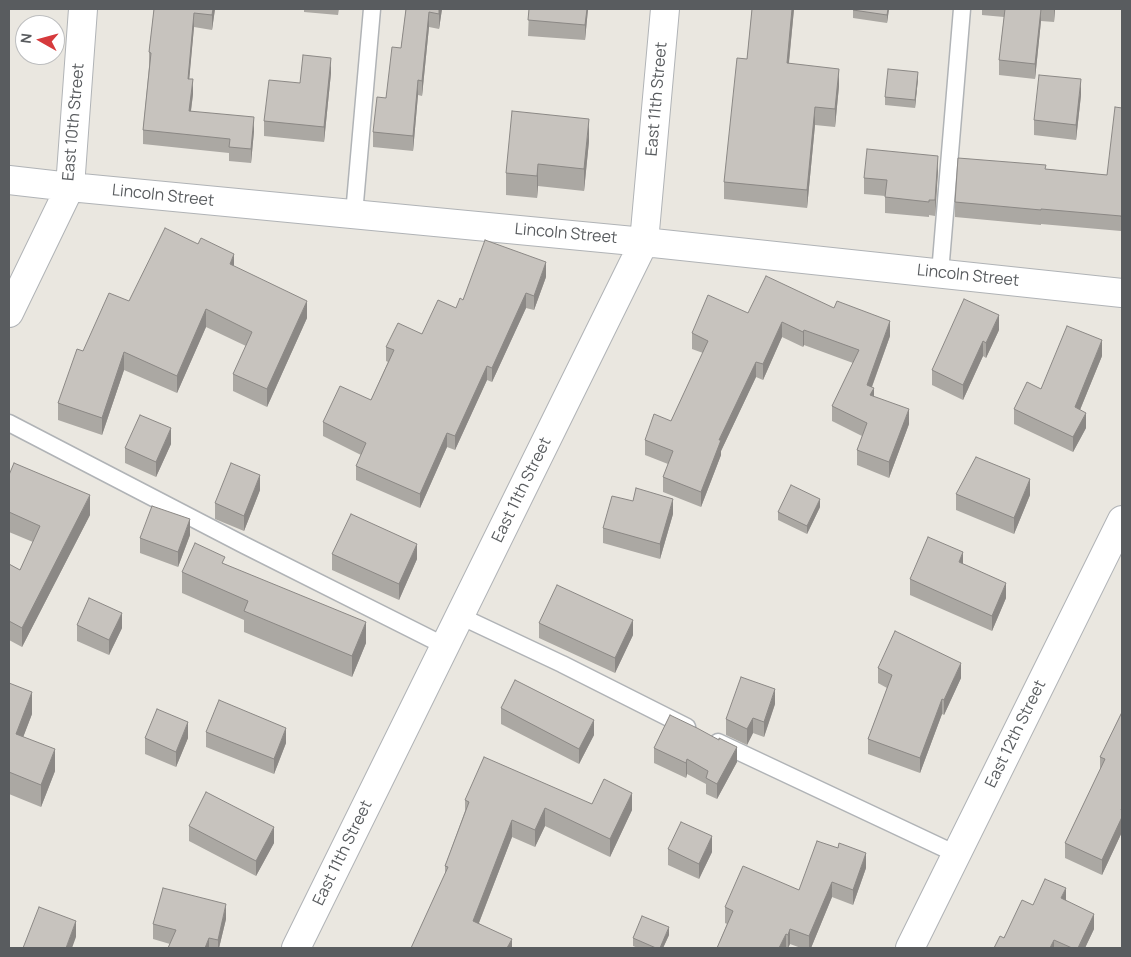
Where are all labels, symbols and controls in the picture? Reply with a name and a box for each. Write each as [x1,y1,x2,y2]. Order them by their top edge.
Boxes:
north arrow [15,15,65,65]
text: N [16,32,36,44]
street label: East 11th Street [642,41,672,157]
street label: East 10th Street [59,62,89,182]
street label: Lincoln Street [111,181,215,211]
street label: Lincoln Street [514,220,618,248]
street label: Lincoln Street [916,261,1020,291]
street label: East 11th Street [488,434,556,546]
street label: East 12th Street [982,677,1050,791]
street label: East 11th Street [309,797,377,909]

